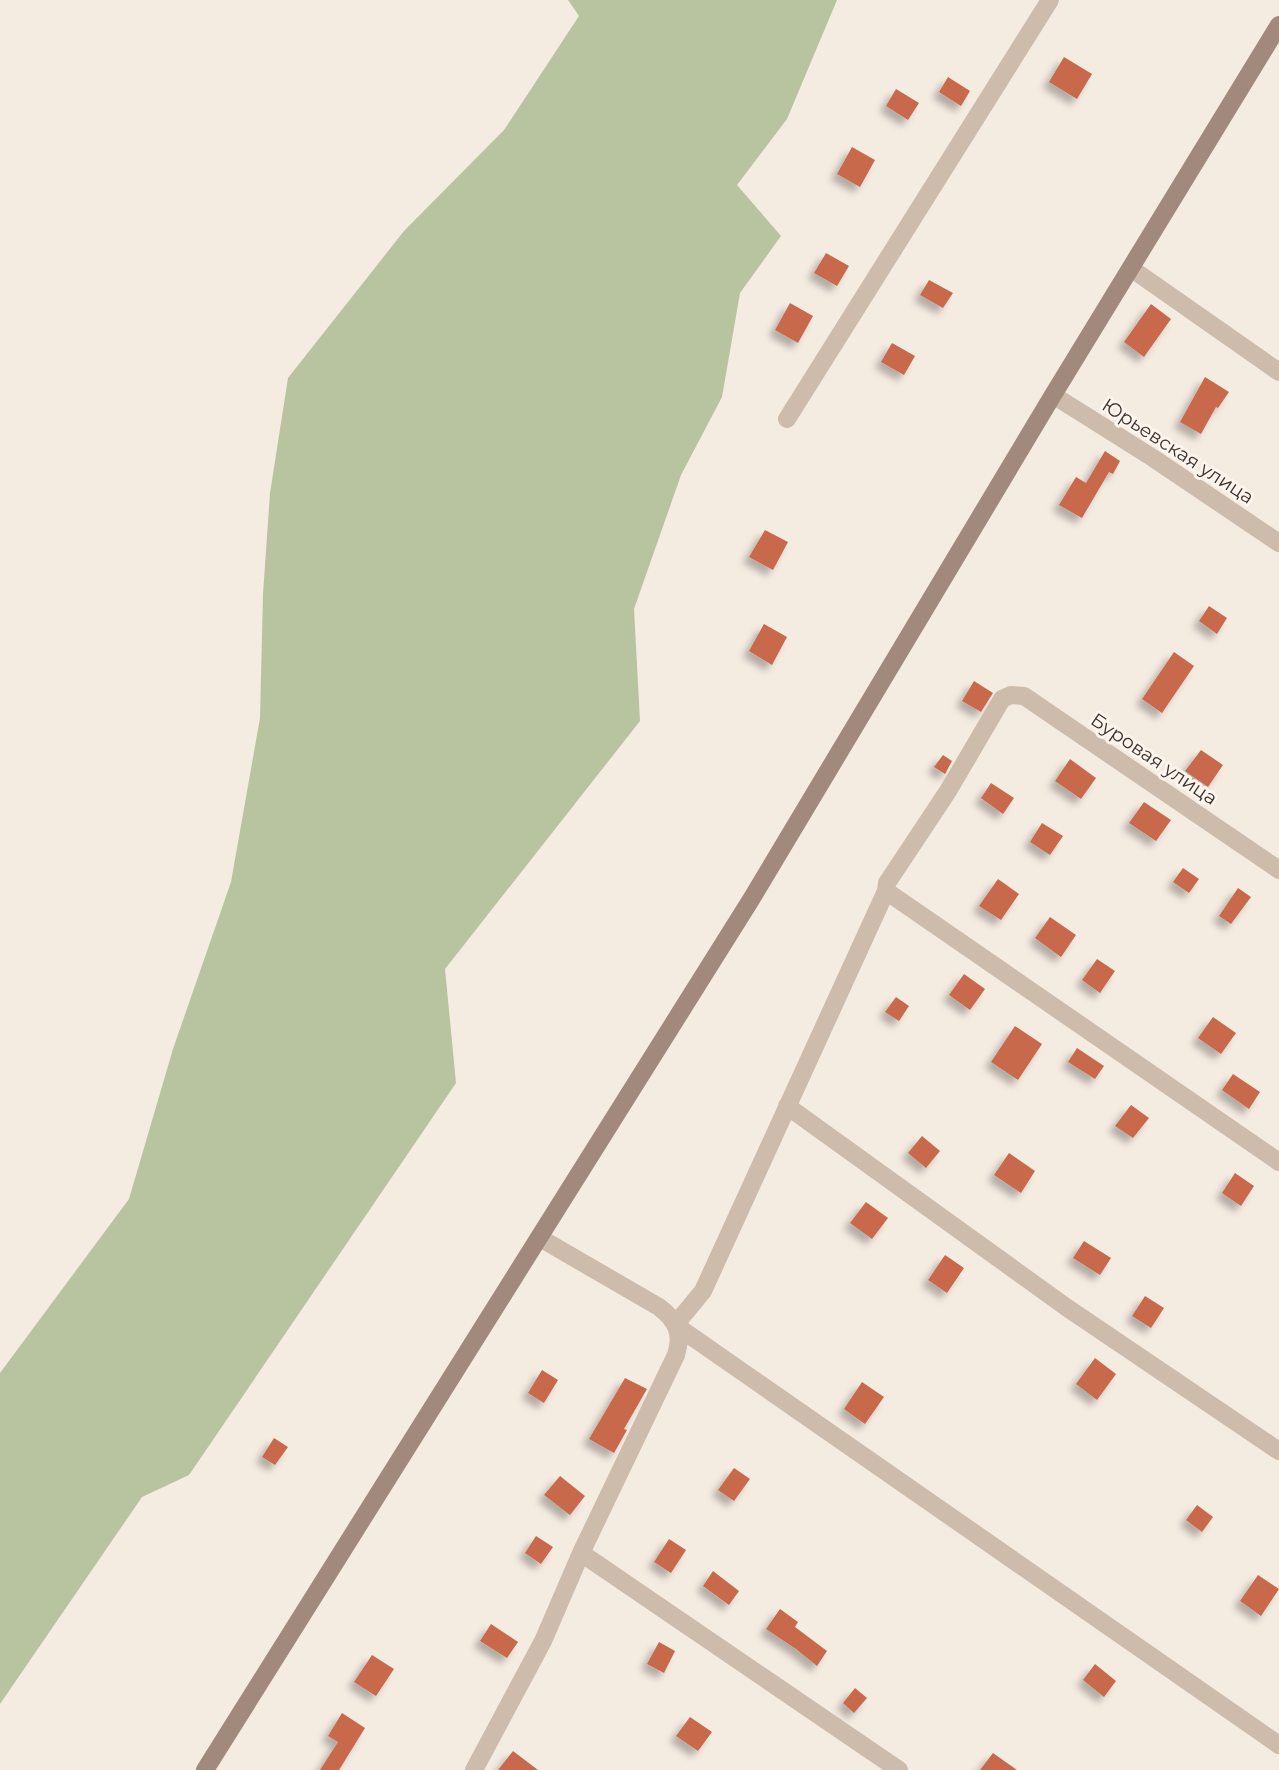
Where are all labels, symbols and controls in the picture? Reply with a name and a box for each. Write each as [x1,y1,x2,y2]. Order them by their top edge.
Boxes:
street label: Юрьевская улица [1098,393,1258,509]
street label: Буровая улица [1086,708,1222,810]

